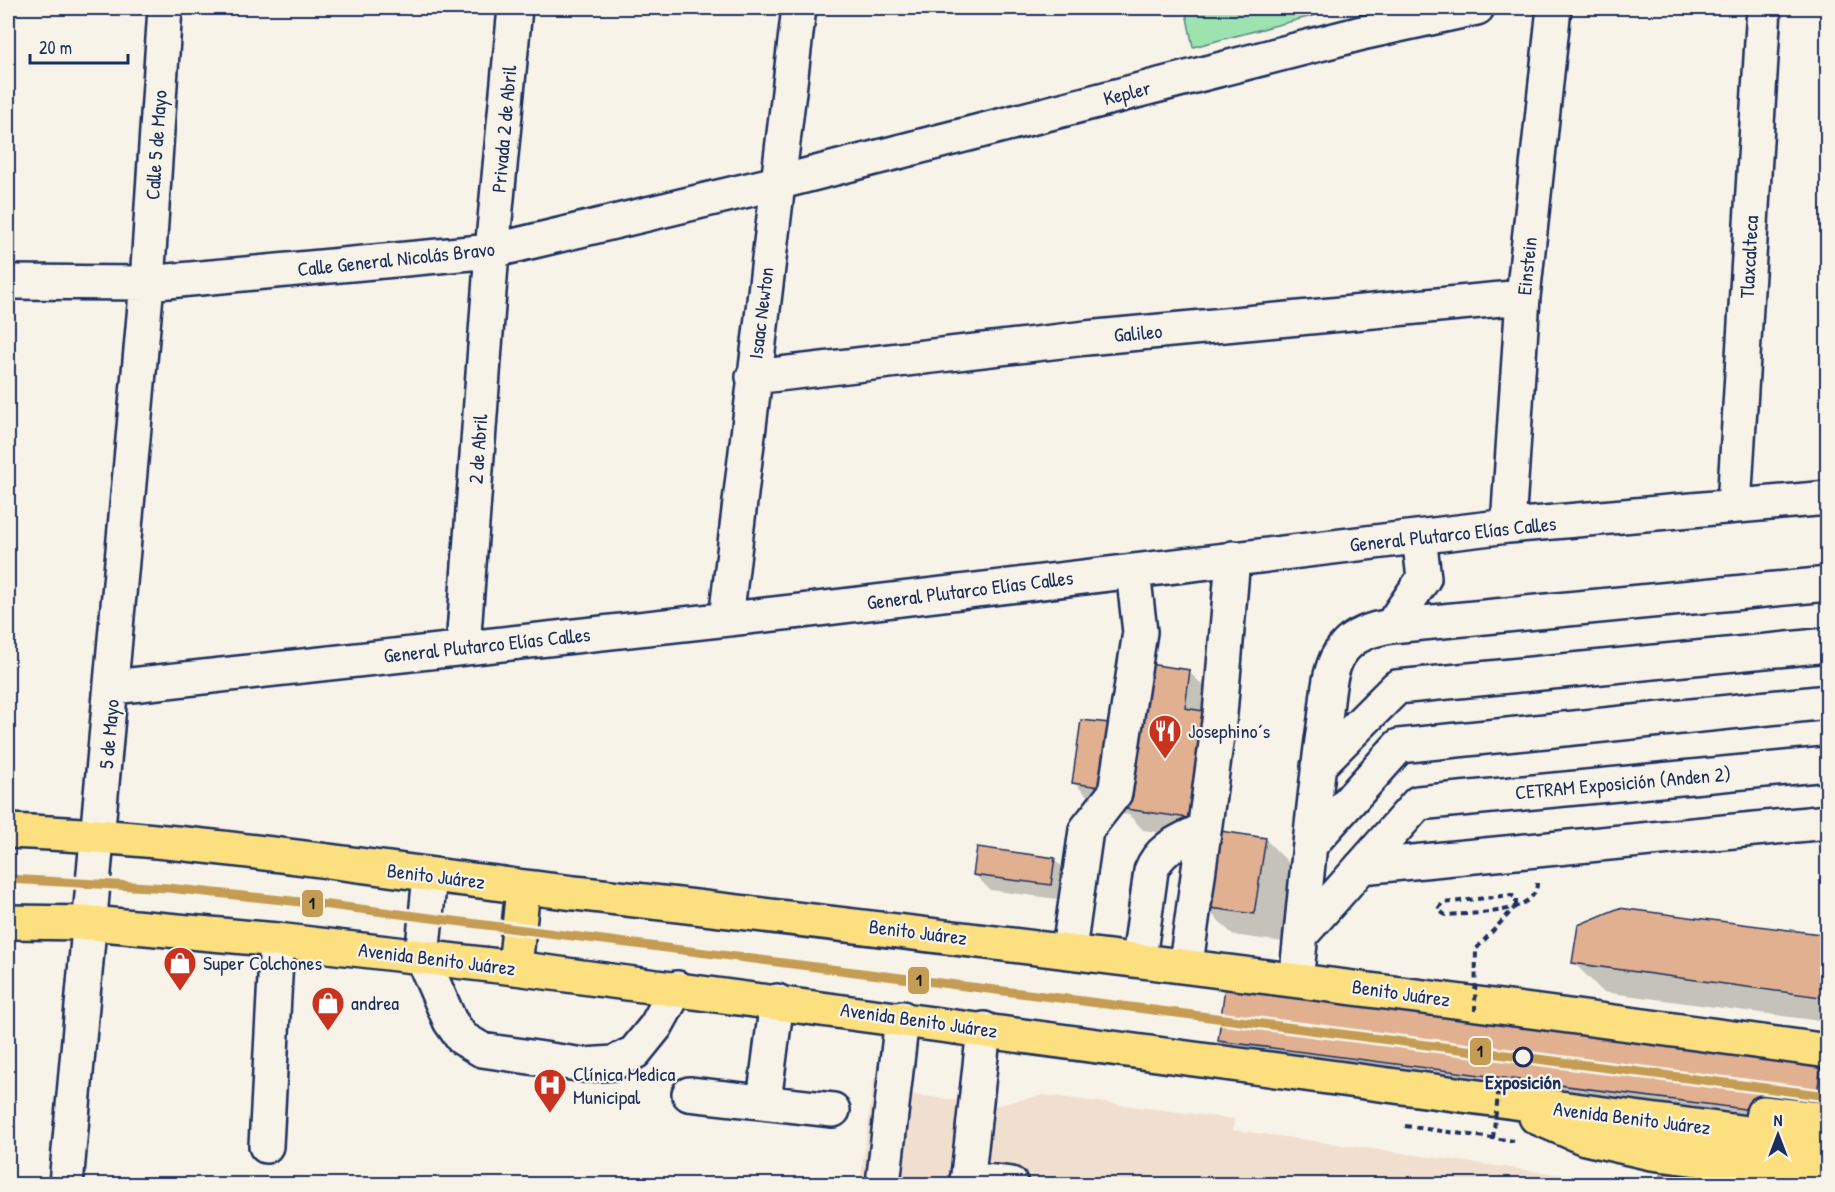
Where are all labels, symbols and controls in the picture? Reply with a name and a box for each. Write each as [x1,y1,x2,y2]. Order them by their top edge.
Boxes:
scale bar [30,27,128,65]
text: 20 m [39,35,72,60]
street label: Privada 2 de Abril [484,63,523,194]
street label: Kepler [1100,74,1154,111]
street label: Calle 5 de Mayo [138,89,173,201]
street label: Tlaxcalteca [1733,215,1764,299]
street label: Calle General Nicolás Bravo [296,235,496,282]
street label: Einstein [1510,235,1543,296]
street label: Isaac Newton [741,265,780,360]
street label: Galileo [1113,317,1163,348]
street label: 2 de Abril [462,413,493,485]
street label: General Plutarco Elías Calles [1348,509,1558,558]
street label: General Plutarco Elías Calles [865,563,1075,616]
street label: General Plutarco Elías Calles [382,620,592,669]
street label: 5 de Mayo [92,698,125,770]
restaurant icon: Josephino´s [1147,713,1183,760]
place label: Josephino´s [1188,717,1271,744]
street label: CETRAM Exposición (Anden 2) [1514,760,1732,805]
street label: Benito Juárez [385,856,487,895]
line badge: 1 [301,889,324,918]
text: 1 [309,892,315,914]
street label: Benito Juárez [867,912,969,951]
street label: Avenida Benito Juárez [357,935,518,982]
shop icon: Super Colchones [162,945,198,992]
place label: Super Colchones [203,949,323,976]
line badge: 1 [907,966,930,995]
text: 1 [916,969,922,991]
street label: Benito Juárez [1350,972,1452,1013]
shop icon: andrea [310,985,346,1032]
place label: andrea [351,989,399,1016]
street label: Avenida Benito Juárez [839,995,1000,1044]
line badge: 1 [1469,1037,1492,1066]
text: 1 [1477,1040,1483,1062]
marker: Exposición [1513,1047,1533,1067]
place label: Clínica Medica Municipal [573,1060,675,1110]
hospital icon: Clínica Medica Municipal [532,1067,568,1114]
place label: Exposición [1485,1068,1561,1096]
street label: Avenida Benito Juárez [1552,1094,1713,1141]
north arrow [1748,1105,1808,1165]
text: N [1774,1109,1783,1131]

